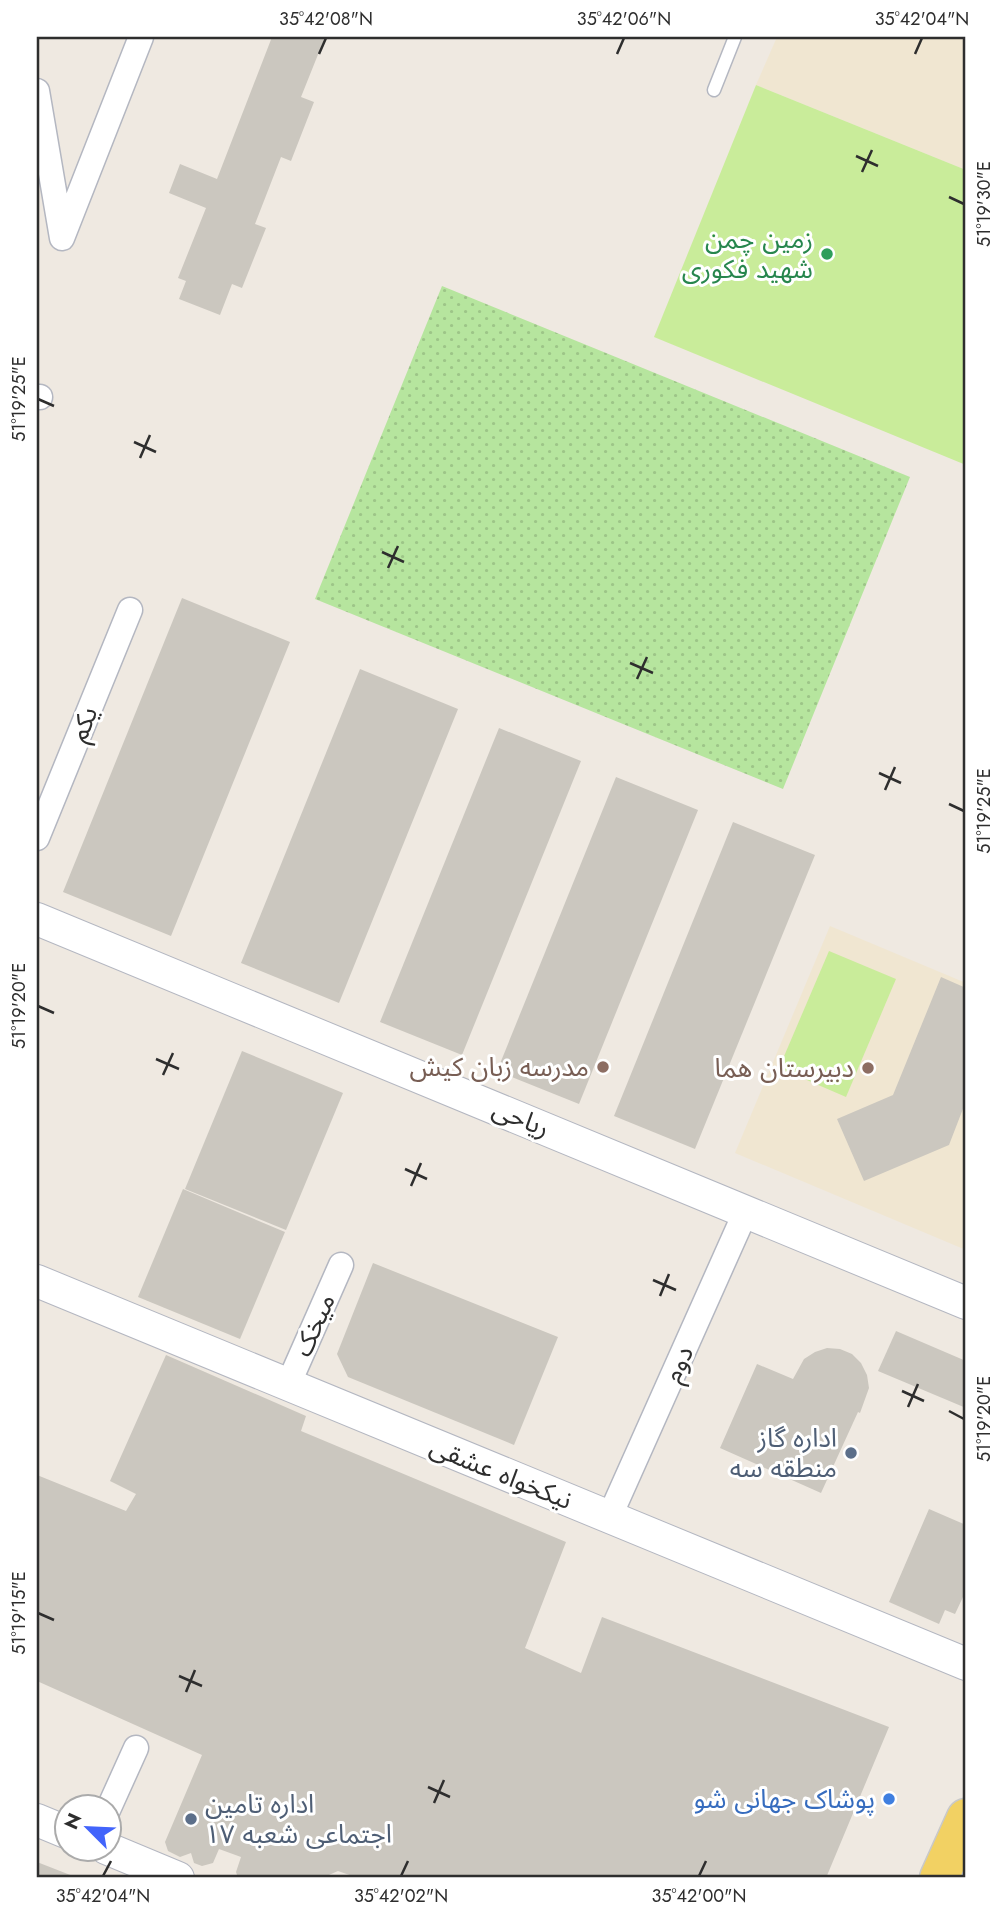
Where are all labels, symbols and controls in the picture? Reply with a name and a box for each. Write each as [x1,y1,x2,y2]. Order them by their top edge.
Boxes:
text: 35°42'08"N [279,6,373,32]
text: 35°42'06"N [577,6,671,32]
text: 35°42'04"N [875,6,969,32]
text: 51°19'30"E [971,161,997,247]
place label: زمین چمن شهید فکوری [682,220,813,288]
marker: زمین چمن شهید فکوری [819,246,835,262]
text: 51°19'25"E [6,356,32,442]
street label: یکم [59,700,108,748]
text: 51°19'25"E [971,768,997,854]
text: 51°19'20"E [6,963,32,1049]
place label: مدرسه زبان کیش [410,1048,589,1086]
place label: دبیرستان هما [715,1049,854,1087]
marker: مدرسه زبان کیش [595,1059,611,1075]
marker: دبیرستان هما [860,1060,876,1076]
street label: ریاحی [487,1089,555,1147]
street label: میخک [283,1287,345,1363]
street label: دوم [653,1340,704,1389]
text: 51°19'20"E [971,1376,997,1462]
place label: اداره گاز منطقه سه [730,1419,837,1487]
street label: نیکخواه عشقی [424,1427,578,1519]
marker: اداره گاز منطقه سه [843,1445,859,1461]
text: 51°19'15"E [6,1571,32,1655]
place label: پوشاک جهانی شو [694,1780,875,1818]
place label: اداره تامین اجتماعی شعبه ۱۷ [205,1785,392,1853]
marker: پوشاک جهانی شو [881,1791,897,1807]
north arrow [52,1792,122,1862]
text: N [58,1809,88,1834]
marker: اداره تامین اجتماعی شعبه ۱۷ [183,1811,199,1827]
text: 35°42'04"N [56,1883,150,1909]
text: 35°42'02"N [354,1883,448,1909]
text: 35°42'00"N [652,1883,746,1909]

